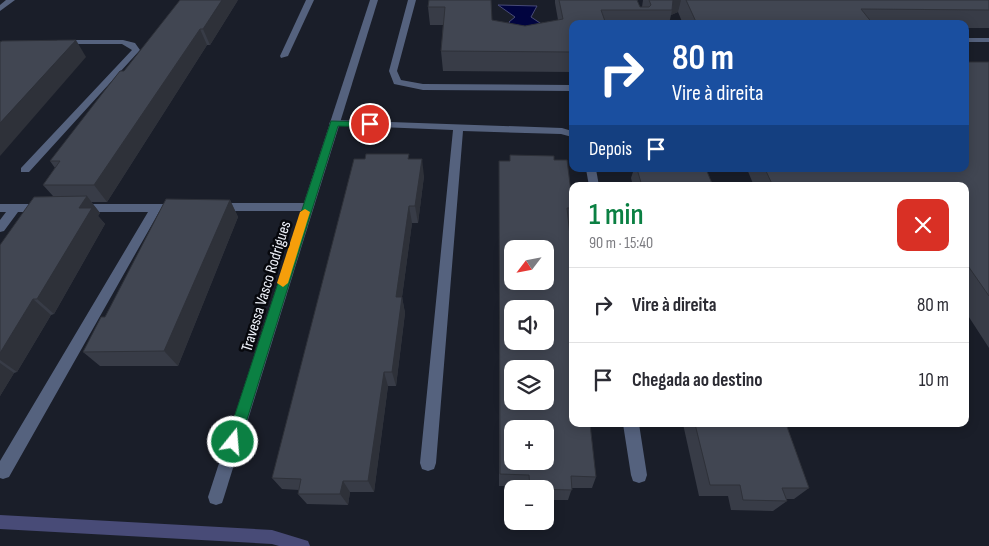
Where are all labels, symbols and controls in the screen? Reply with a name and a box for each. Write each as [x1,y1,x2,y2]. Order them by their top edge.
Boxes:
text: 80 m [672,37,734,80]
icon: right [589,40,654,105]
text: Vire à direita [672,80,764,107]
pin [349,103,391,145]
icon: arrive [356,110,384,138]
icon: arrive [642,135,670,163]
text: Depois [589,138,632,161]
text: 1 min [589,197,644,233]
button: close [897,199,949,251]
street label: Travessa Vasco Rodrigues [238,219,295,354]
text: 90 m · 15:40 [589,234,653,253]
north arrow [504,240,554,290]
map controls [504,240,554,530]
icon: right [589,291,617,319]
text: Vire à direita [632,294,716,317]
text: 80 m [917,294,949,317]
button: sound [504,300,554,350]
button: layers [504,360,554,410]
icon: arrive [589,366,617,394]
text: Chegada ao destino [632,369,762,392]
text: 10 m [919,369,949,392]
position arrow [206,415,258,467]
button: + [504,420,554,470]
button: − [504,480,554,530]

